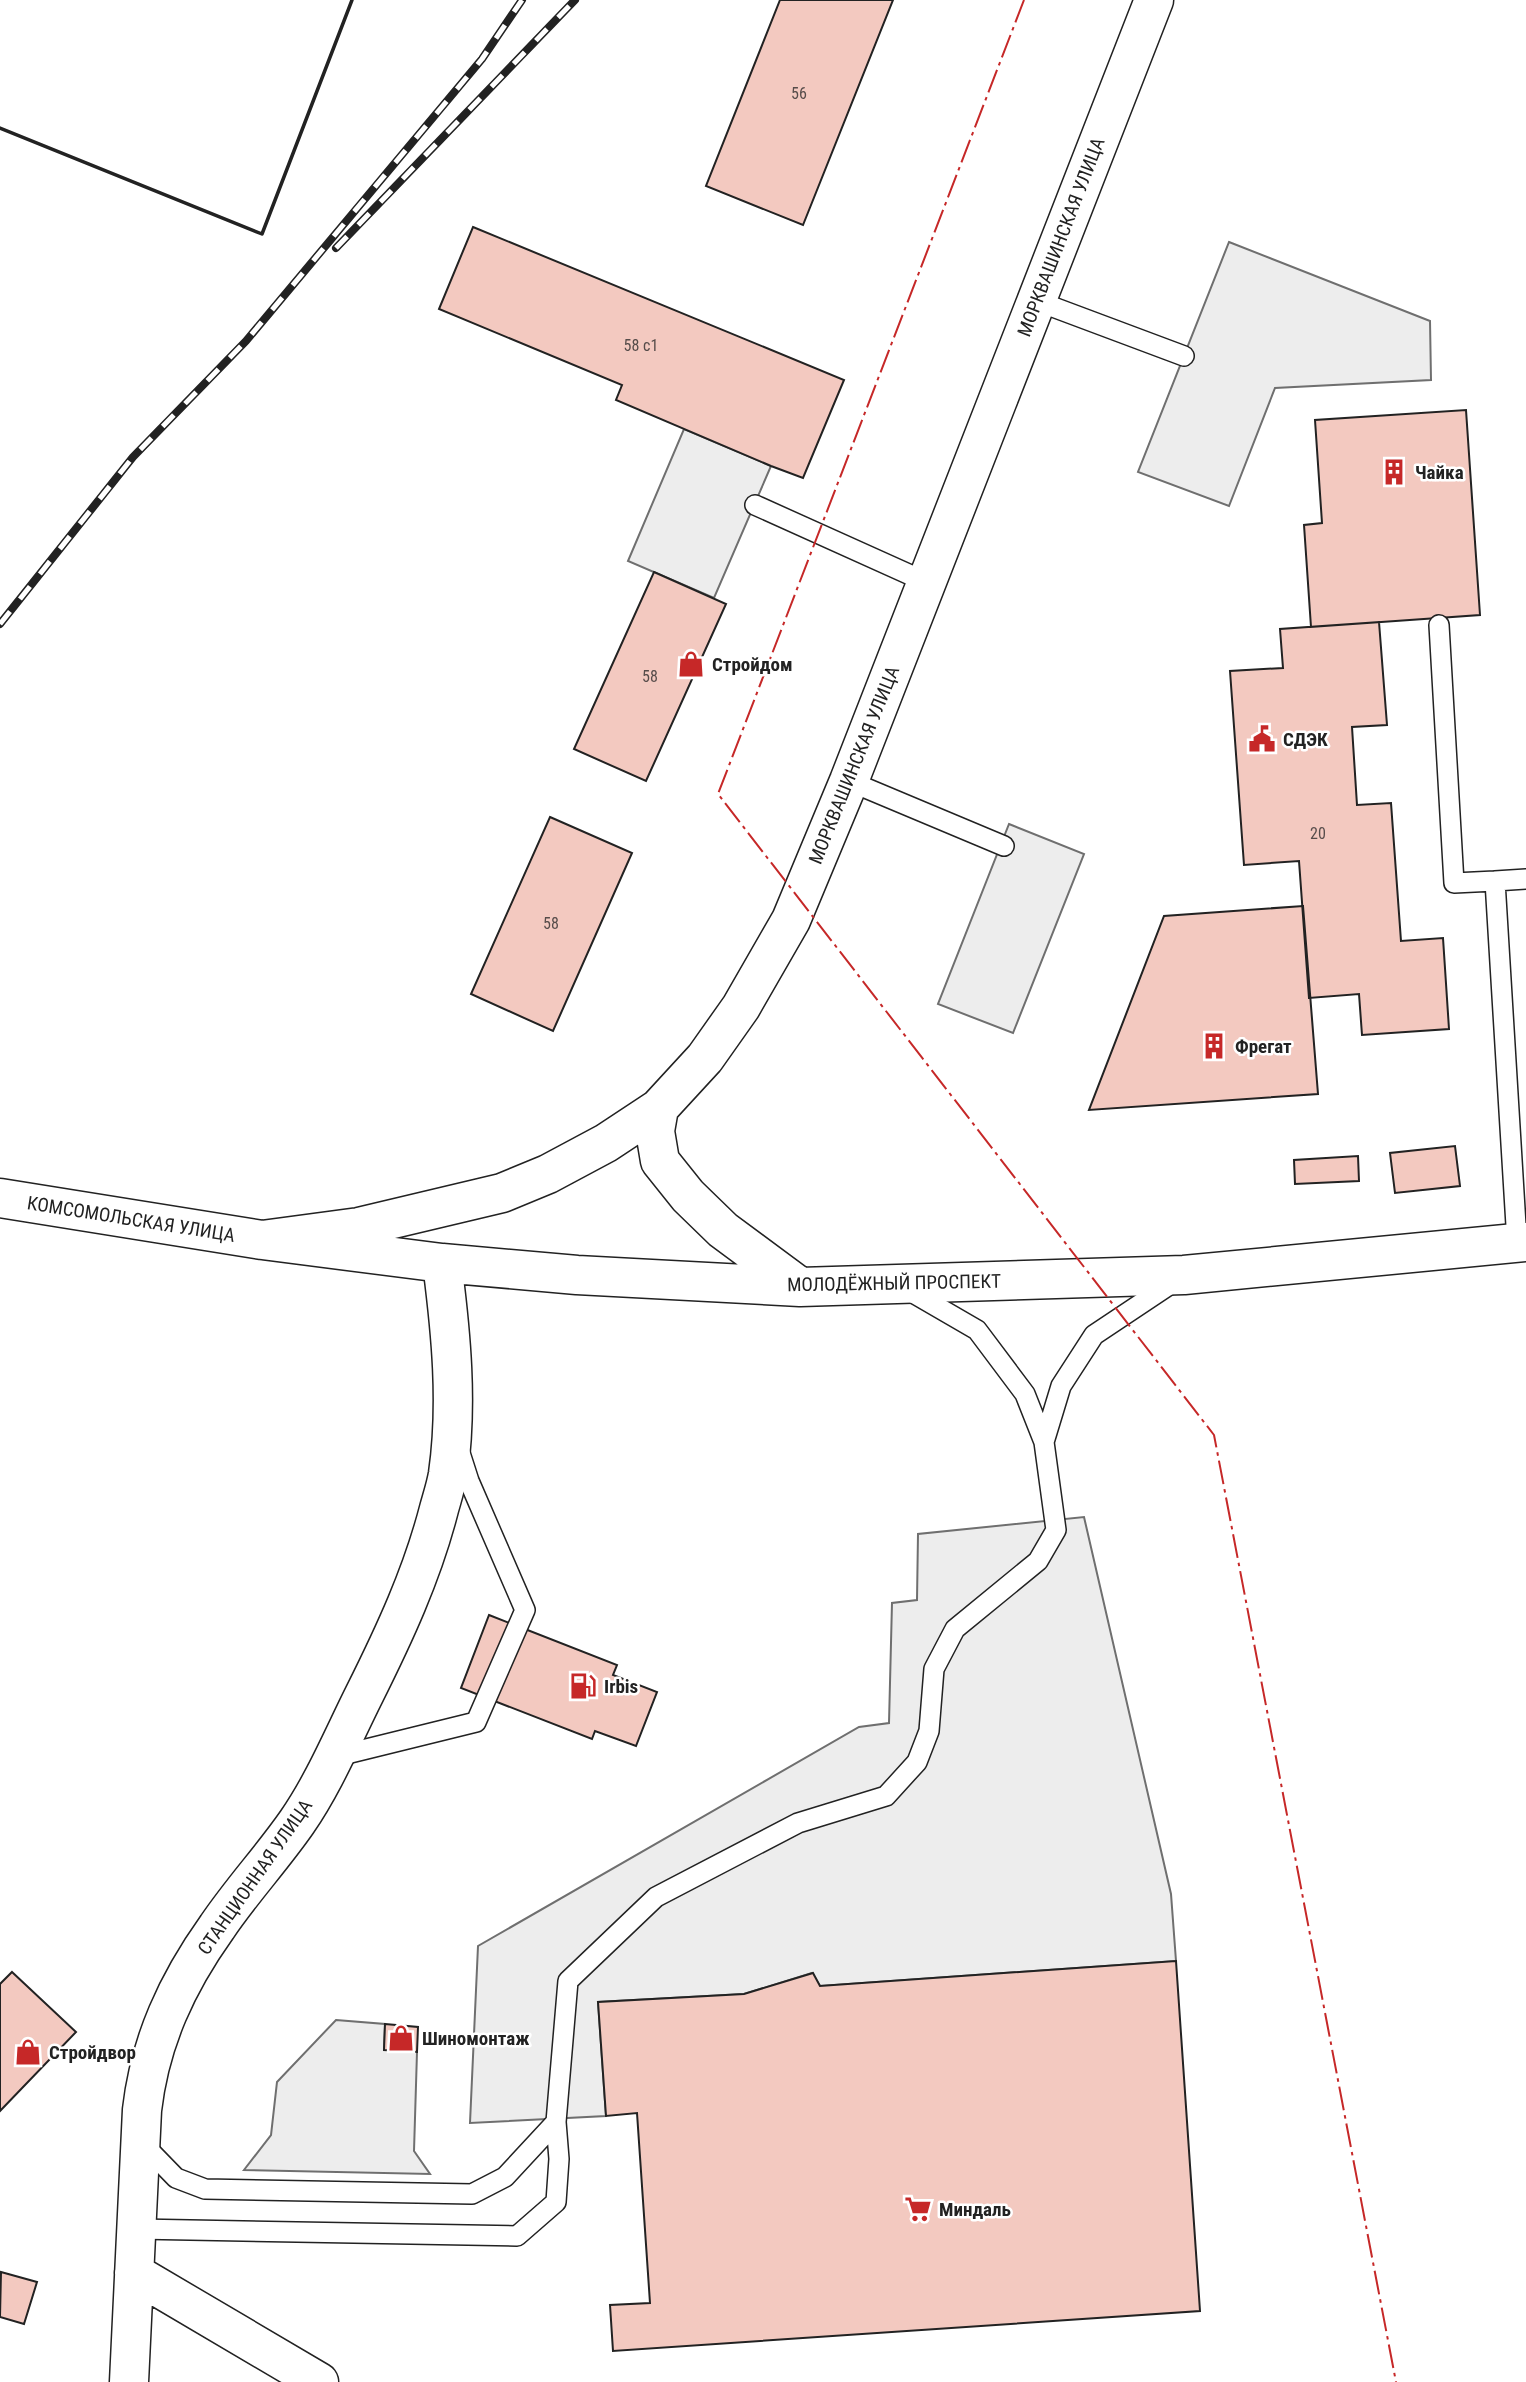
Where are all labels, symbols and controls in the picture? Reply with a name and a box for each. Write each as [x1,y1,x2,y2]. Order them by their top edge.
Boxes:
house number: 56 [791,84,807,103]
street label: МОРКВАШИНСКАЯ УЛИЦА [1012,134,1110,340]
house number: 58 с1 [624,336,658,355]
building icon: Чайка [1379,457,1409,487]
place label: Чайка [1415,461,1464,484]
shop icon: Стройдом [676,649,706,679]
place label: Стройдом [712,653,793,676]
street label: МОРКВАШИНСКАЯ УЛИЦА [804,663,904,867]
house number: 58 [642,667,658,686]
public building icon: СДЭК [1247,724,1277,754]
place label: СДЭК [1283,728,1328,751]
house number: 20 [1310,824,1326,843]
house number: 58 [543,914,559,933]
building icon: Фрегат [1199,1031,1229,1061]
place label: Фрегат [1235,1035,1292,1058]
street label: КОМСОМОЛЬСКАЯ УЛИЦА [25,1191,237,1247]
street label: МОЛОДЁЖНЫЙ ПРОСПЕКТ [787,1270,1001,1296]
fuel station icon: Irbis [568,1671,598,1701]
place label: Irbis [604,1675,638,1698]
street label: СТАНЦИОННАЯ УЛИЦА [193,1795,317,1959]
shop icon: Шиномонтаж [386,2023,416,2053]
place label: Шиномонтаж [422,2027,529,2050]
shop icon: Стройдвор [13,2037,43,2067]
place label: Стройдвор [49,2041,136,2064]
supermarket icon: Миндаль [903,2194,933,2224]
place label: Миндаль [939,2198,1011,2221]

